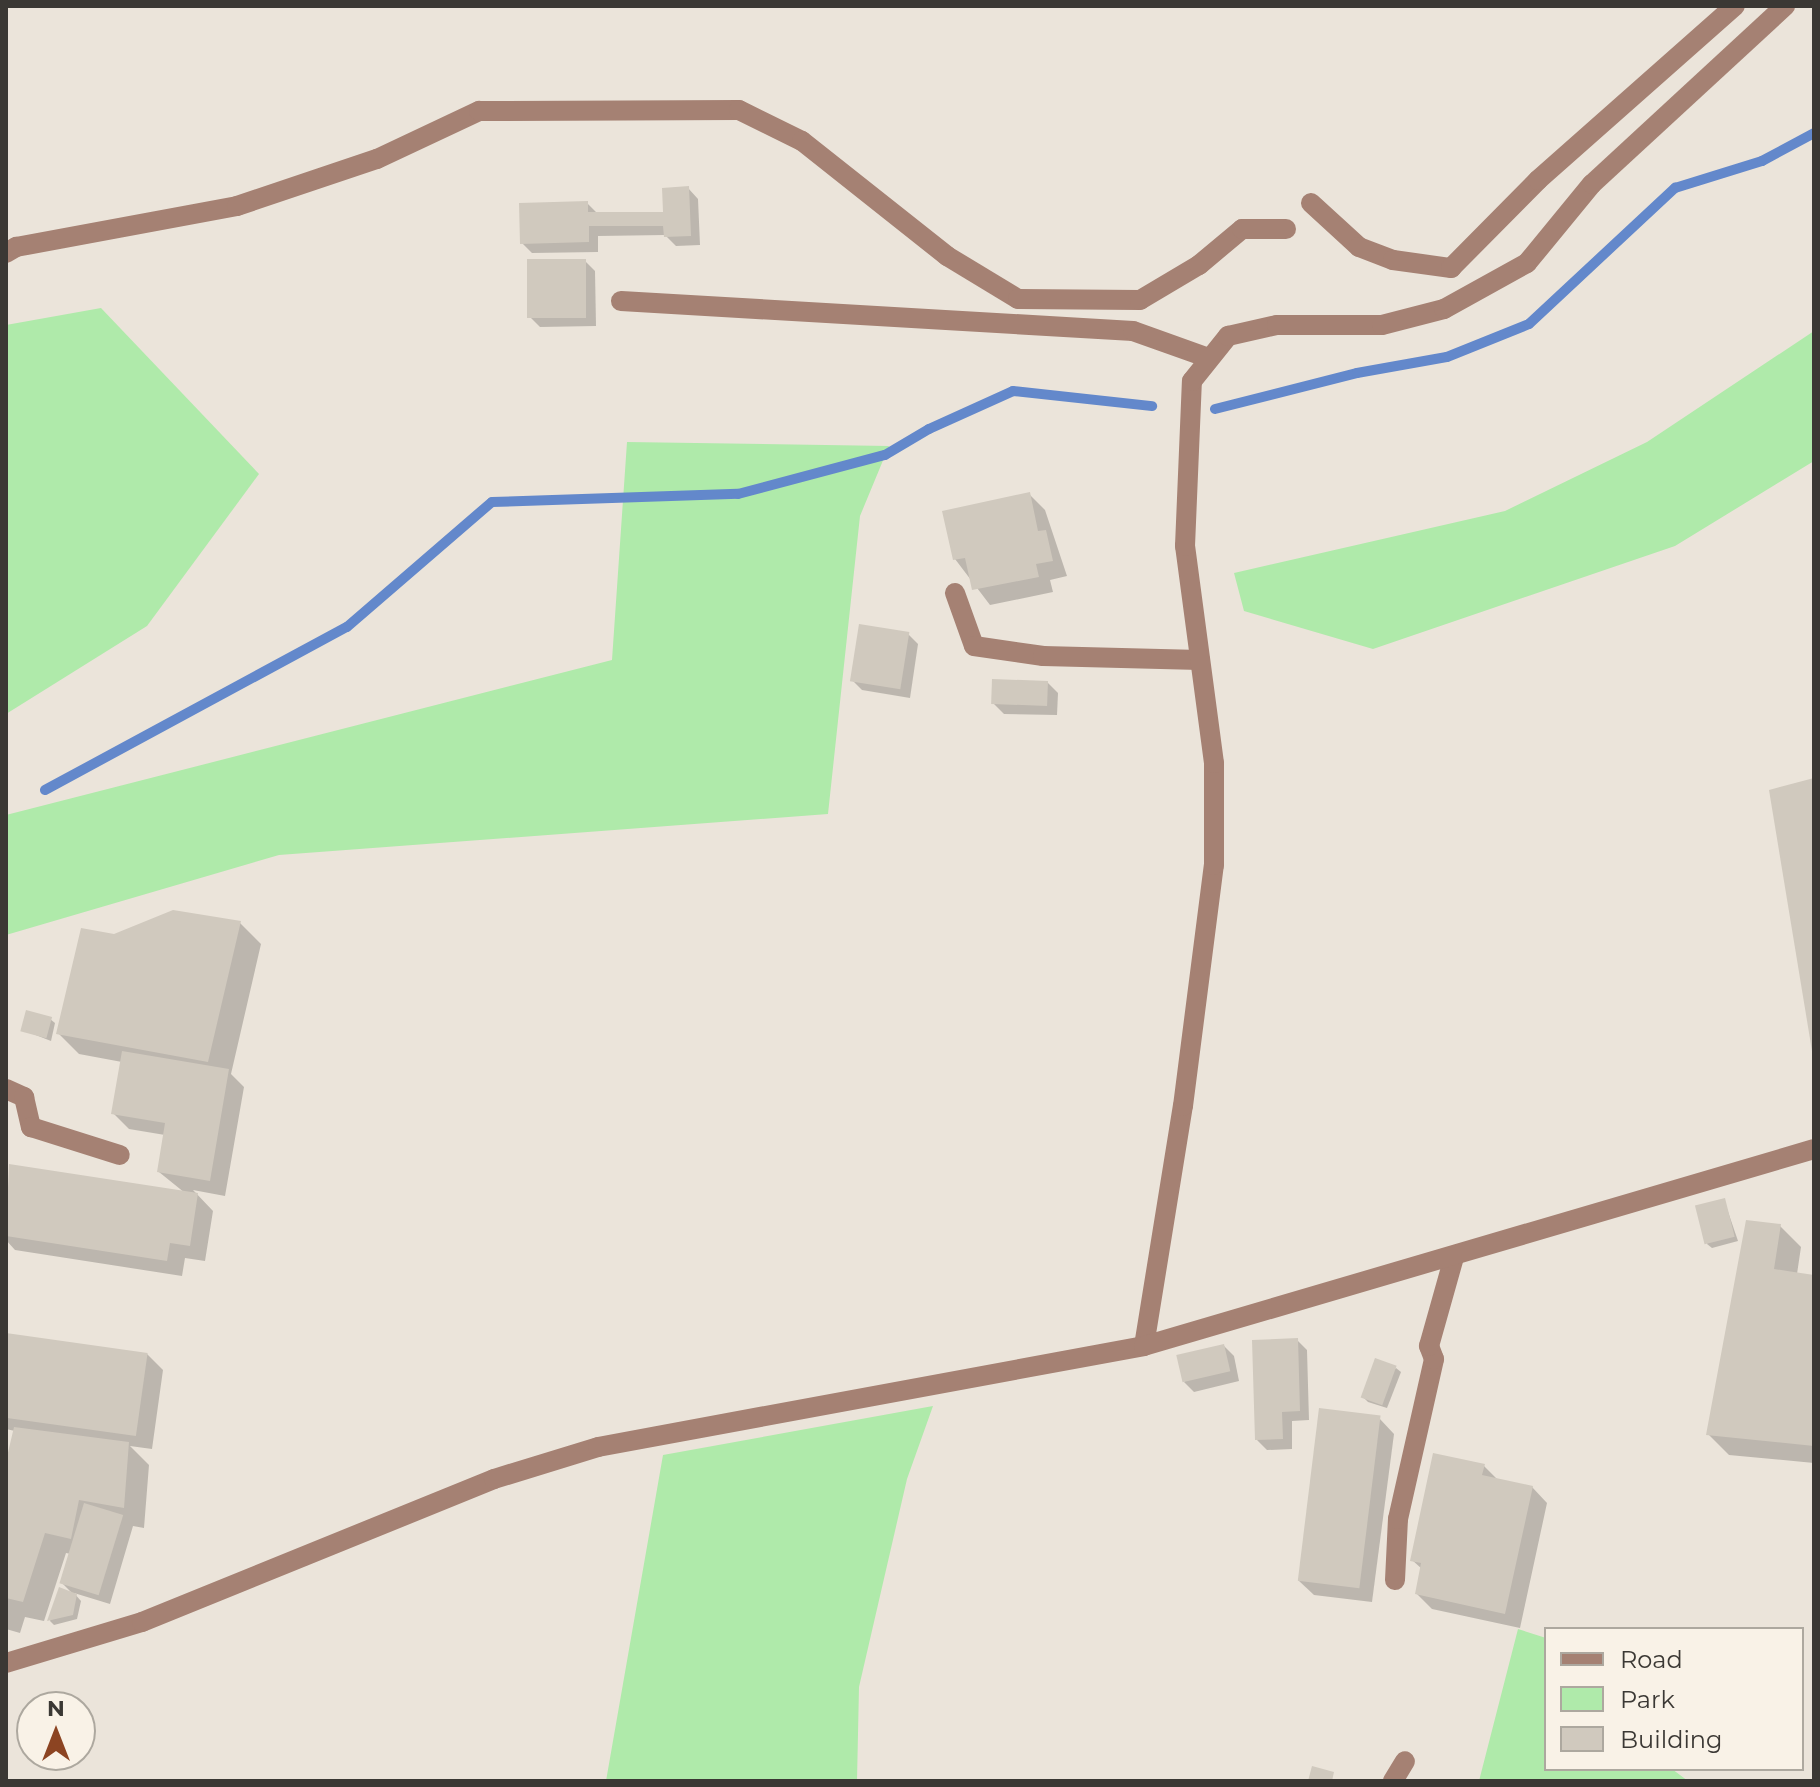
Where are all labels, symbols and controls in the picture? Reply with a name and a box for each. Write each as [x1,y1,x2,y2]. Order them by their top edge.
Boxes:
legend [1544,1627,1804,1771]
text: Road [1620,1645,1683,1674]
text: Park [1620,1685,1675,1714]
north arrow [16,1691,96,1771]
text: N [47,1695,65,1722]
text: Building [1620,1725,1723,1754]

